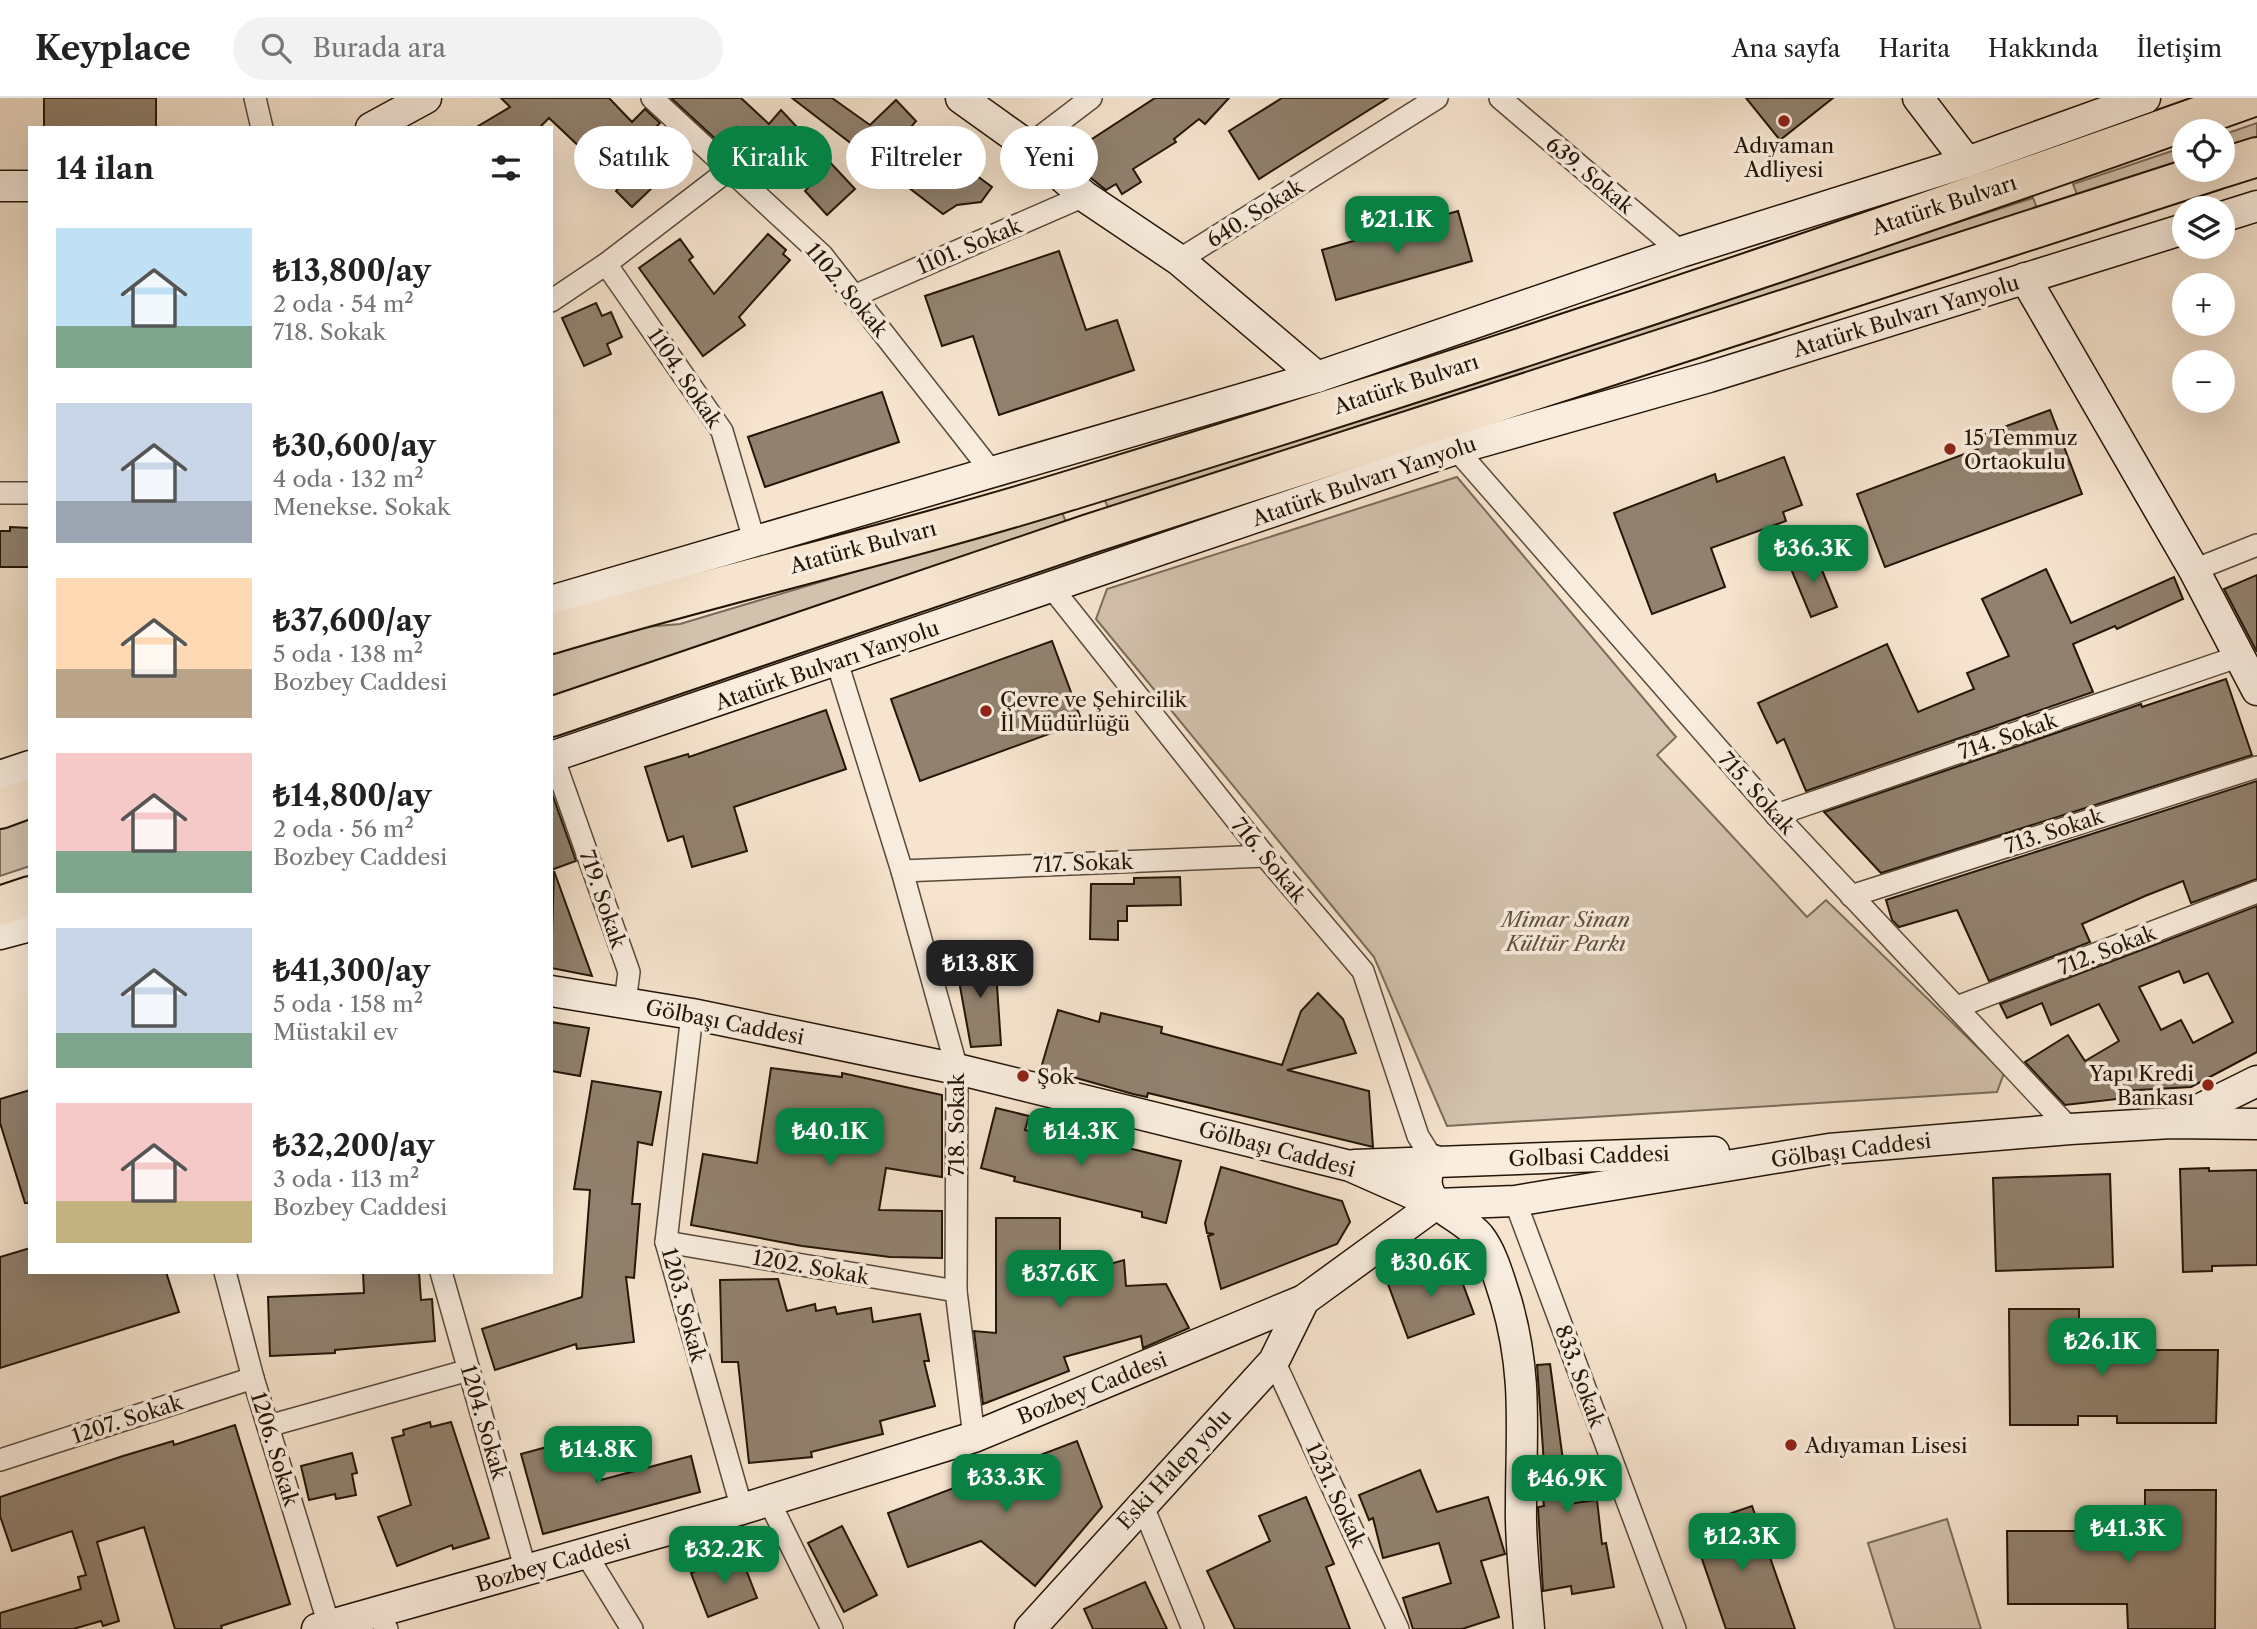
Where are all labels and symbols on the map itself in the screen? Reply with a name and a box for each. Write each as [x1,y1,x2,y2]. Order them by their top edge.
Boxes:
marker: Adıyaman Adliyesi [1776,113,1792,129]
street label: 639. Sokak [1541,131,1640,219]
place label: Adıyaman Adliyesi [1733,133,1834,182]
street label: Atatürk Bulvarı [1868,170,2020,240]
street label: 640. Sokak [1202,173,1308,252]
pin: ₺21.1K [1340,197,1454,256]
street label: 1101. Sokak [913,212,1026,279]
street label: 1102. Sokak [801,238,894,343]
street label: Atatürk Bulvarı Yanyolu [1789,270,2022,363]
street label: 1104. Sokak [643,324,728,433]
street label: Atatürk Bulvarı [1330,349,1482,419]
place label: 15 Temmuz Ortaokulu [1964,425,2078,474]
street label: Atatürk Bulvarı Yanyolu [1248,431,1479,531]
marker: 15 Temmuz Ortaokulu [1942,441,1958,457]
street label: Atatürk Bulvarı [786,515,939,579]
pin: ₺36.3K [1756,526,1870,585]
street label: Atatürk Bulvarı Yanyolu [711,615,942,715]
place label: Çevre ve Şehircilik İl Müdürlüğü [1000,687,1188,736]
marker: Çevre ve Şehircilik İl Müdürlüğü [978,703,994,719]
street label: 714. Sokak [1955,707,2061,765]
street label: 715. Sokak [1714,747,1801,840]
street label: 713. Sokak [2002,803,2107,859]
street label: 716. Sokak [1226,813,1312,908]
street label: 719. Sokak [575,847,632,952]
street label: 717. Sokak [1033,849,1134,877]
park label: Mimar Sinan Kültür Parkı [1499,907,1630,956]
street label: 712. Sokak [2055,920,2160,980]
pin: ₺13.8K [923,940,1037,1000]
street label: Gölbaşı Caddesi [644,994,806,1050]
place label: Yapı Kredi Bankası [2088,1061,2194,1110]
place label: Şok [1037,1064,1075,1089]
marker: Şok [1015,1068,1031,1084]
street label: 718. Sokak [944,1073,969,1177]
marker: Yapı Kredi Bankası [2200,1077,2216,1093]
pin: ₺40.1K [773,1108,887,1168]
pin: ₺14.3K [1024,1108,1138,1168]
street label: Gölbaşı Caddesi [1196,1116,1358,1182]
street label: Gölbaşı Caddesi [1770,1128,1932,1172]
street label: Golbasi Caddesi [1508,1141,1670,1171]
pin: ₺30.6K [1374,1240,1488,1299]
street label: 1202. Sokak [751,1244,872,1290]
street label: 1203. Sokak [657,1245,711,1366]
pin: ₺37.6K [1003,1250,1117,1310]
pin: ₺26.1K [2045,1318,2159,1378]
street label: 833. Sokak [1550,1321,1610,1431]
street label: Bozbey Caddesi [1014,1347,1170,1429]
street label: 1204. Sokak [456,1362,512,1483]
street label: 1207. Sokak [68,1389,186,1449]
street label: 1206. Sokak [246,1389,304,1510]
street label: Eski Halep yolu [1112,1403,1236,1534]
pin: ₺14.8K [541,1426,655,1486]
place label: Adıyaman Lisesi [1804,1433,1967,1458]
marker: Adıyaman Lisesi [1783,1437,1799,1453]
street label: 1231. Sokak [1301,1439,1372,1552]
pin: ₺33.3K [949,1454,1063,1514]
pin: ₺46.9K [1510,1456,1624,1515]
pin: ₺41.3K [2071,1506,2185,1565]
pin: ₺12.3K [1685,1514,1799,1573]
pin: ₺32.2K [667,1526,781,1586]
street label: Bozbey Caddesi [473,1529,633,1597]

